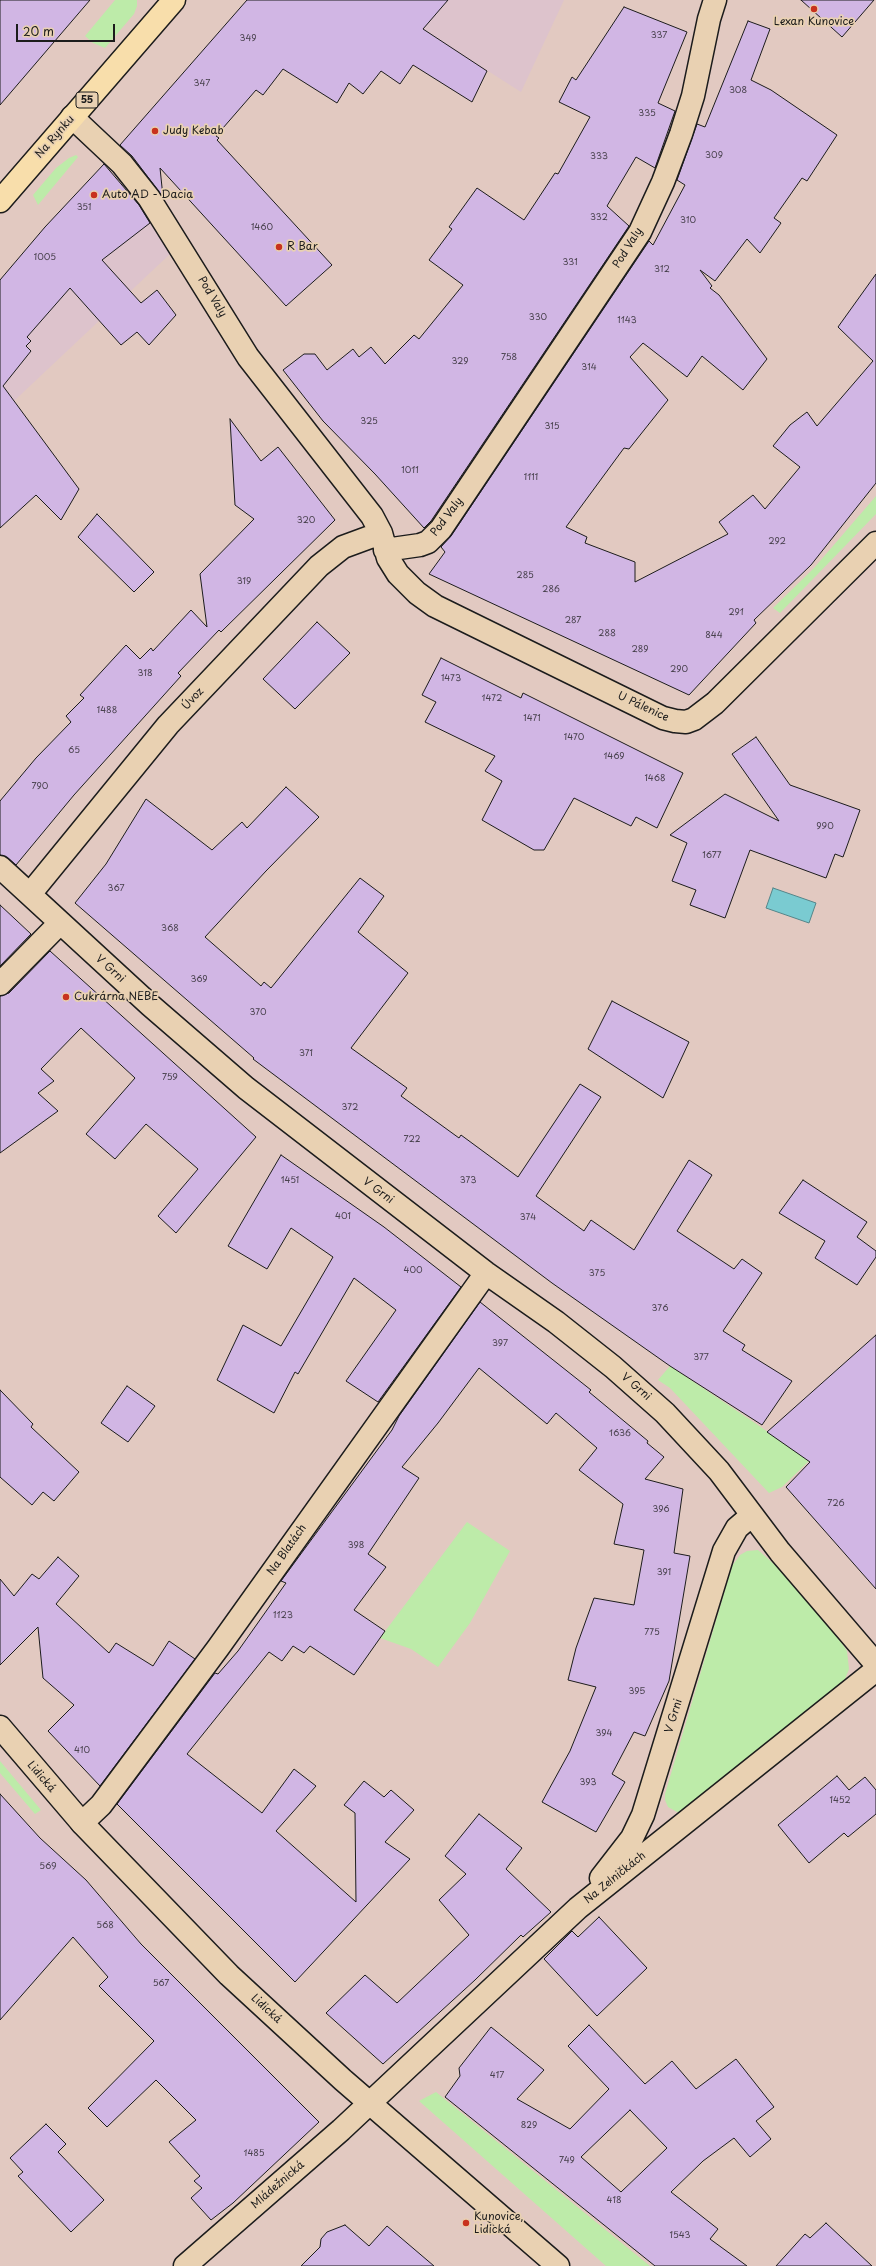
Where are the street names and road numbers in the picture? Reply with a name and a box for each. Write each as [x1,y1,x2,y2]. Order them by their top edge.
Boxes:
road number: 55 [76,92,98,108]
street label: Na Rynku [33,113,77,161]
street label: Pod Valy [610,225,646,271]
street label: Pod Valy [195,274,229,320]
street label: Pod Valy [428,495,466,539]
street label: Úvoz [179,685,207,713]
street label: U Pálenice [615,689,671,725]
street label: V Grni [93,952,127,986]
street label: V Grni [360,1175,396,1207]
street label: V Grni [618,1371,654,1403]
street label: Na Blatách [265,1522,309,1578]
street label: V Grni [663,1697,685,1735]
street label: Lidická [24,1759,58,1795]
street label: Na Zelničkách [582,1849,648,1907]
street label: Lidická [248,1992,284,2026]
street label: Mládežnická [249,2158,307,2212]

